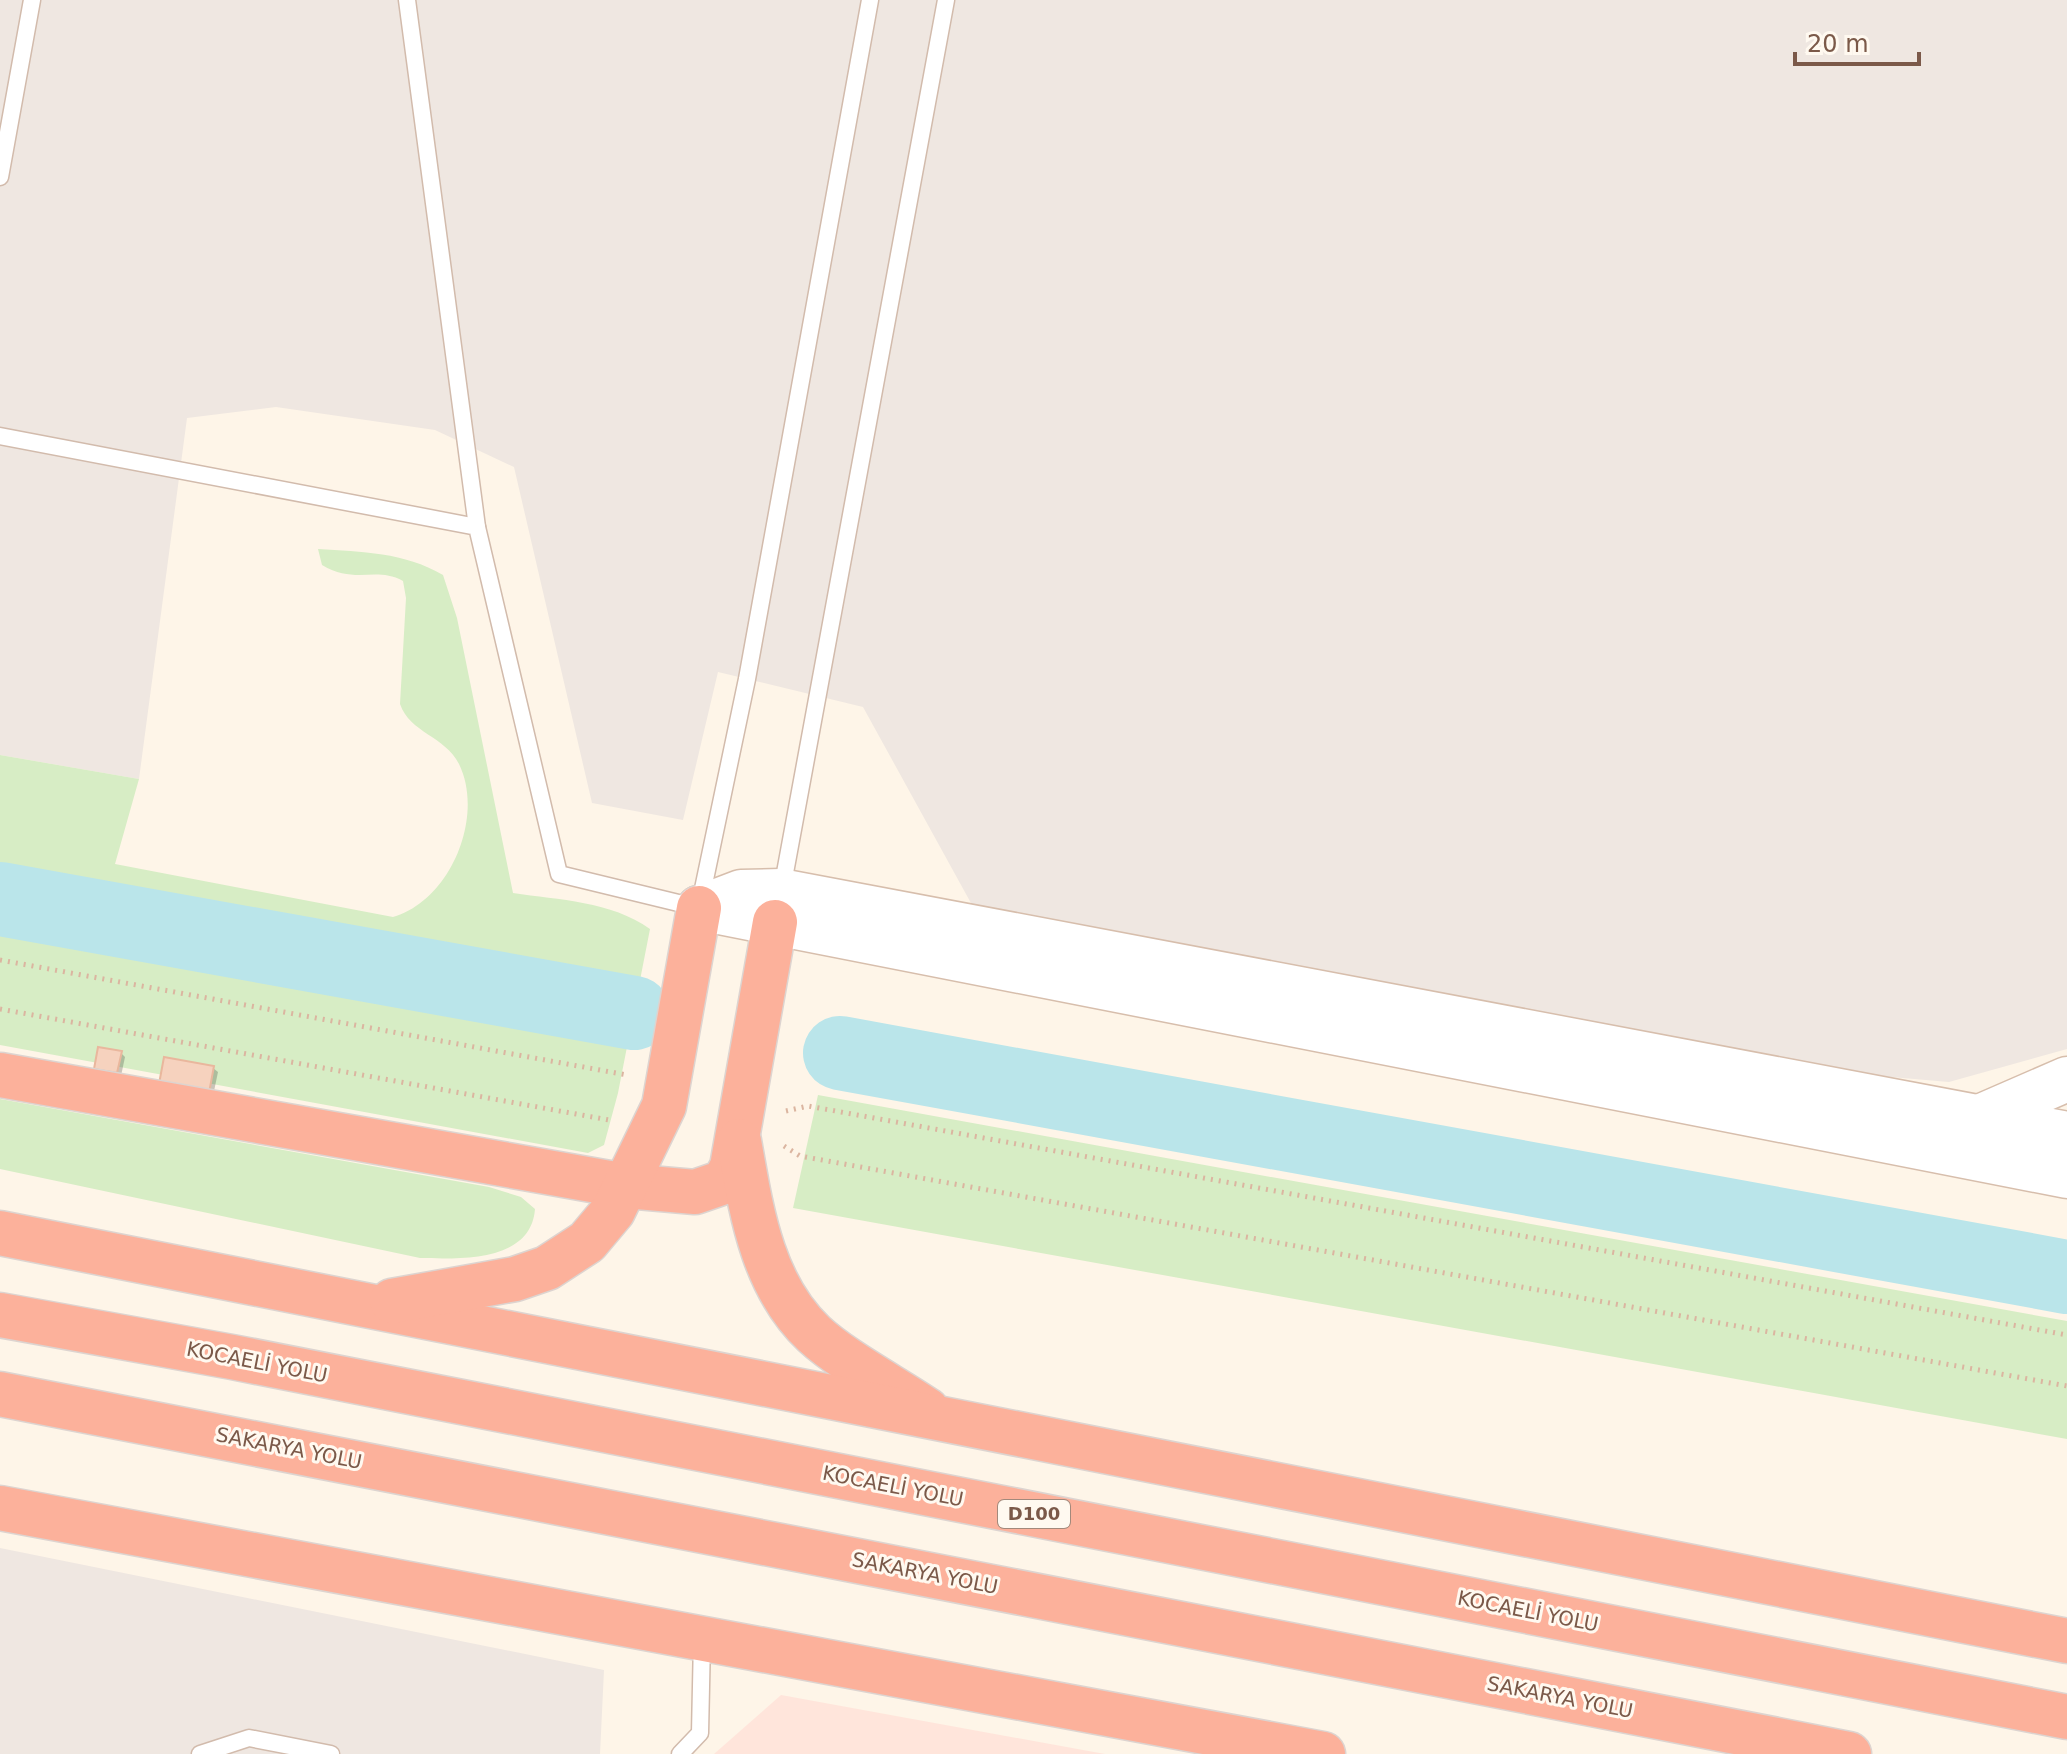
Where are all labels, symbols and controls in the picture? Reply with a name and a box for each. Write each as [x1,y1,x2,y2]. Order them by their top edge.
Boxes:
scale bar [1795,16,1919,66]
text: 20 m [1807,30,1869,58]
street label: KOCAELİ YOLU [184,1337,330,1387]
street label: SAKARYA YOLU [214,1422,364,1474]
street label: KOCAELİ YOLU [820,1461,966,1511]
road number: D100 [998,1500,1070,1528]
street label: SAKARYA YOLU [850,1547,1000,1599]
street label: KOCAELİ YOLU [1455,1586,1601,1636]
street label: SAKARYA YOLU [1485,1671,1635,1723]

